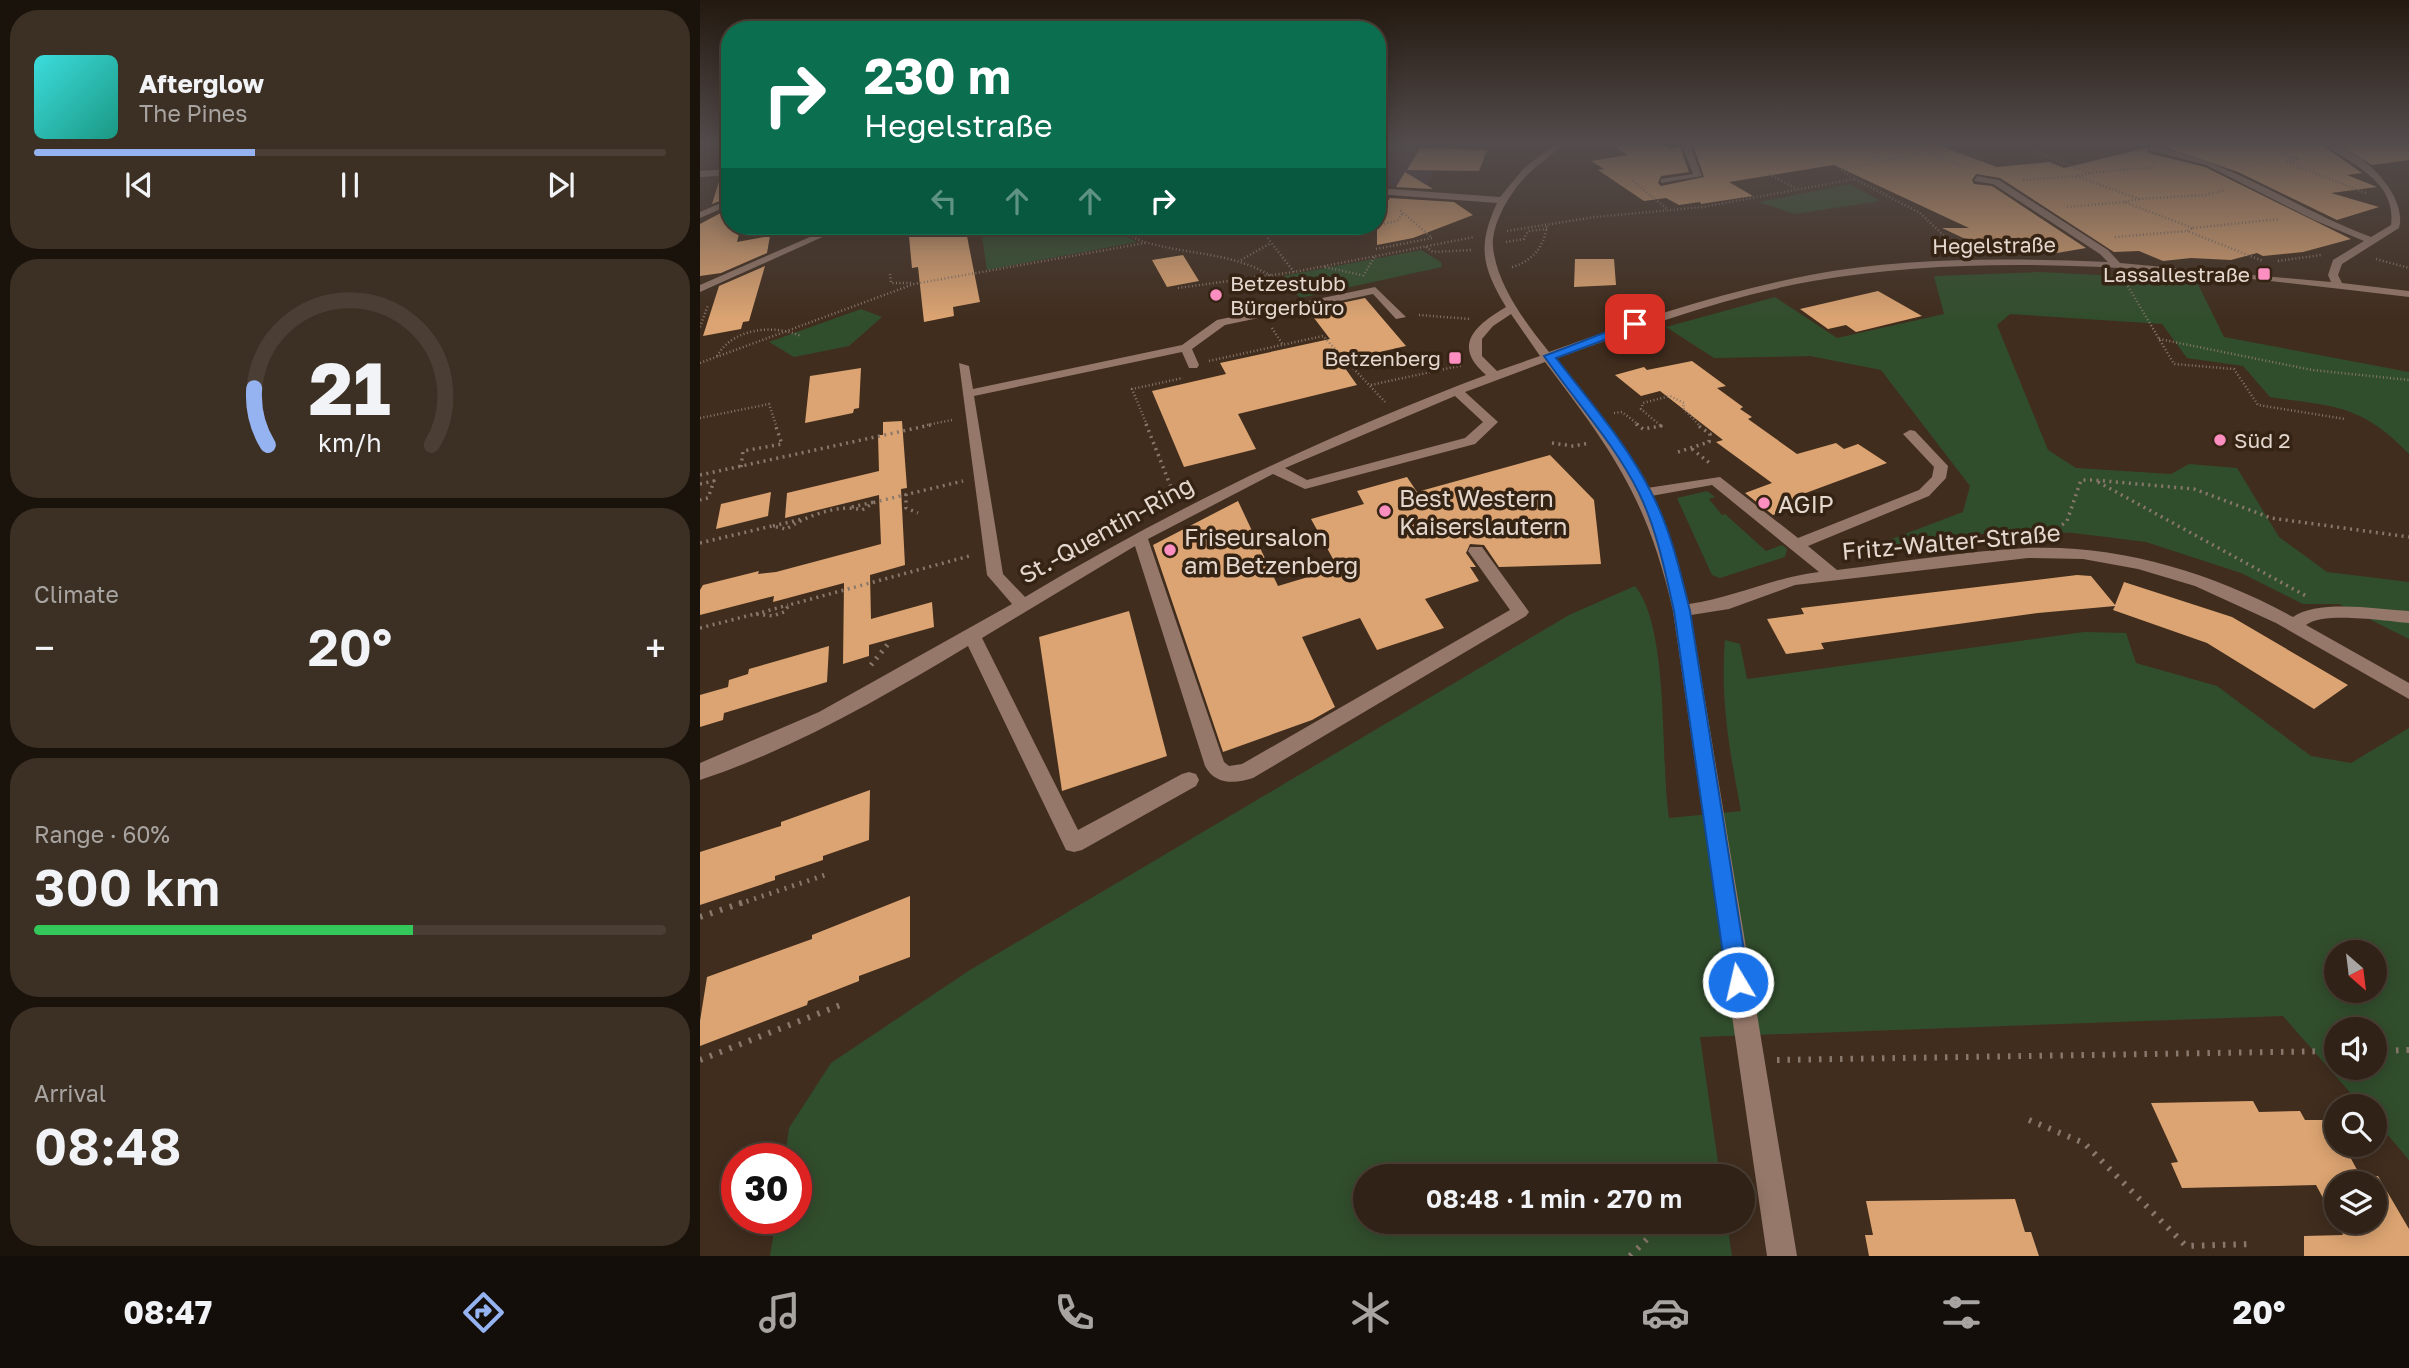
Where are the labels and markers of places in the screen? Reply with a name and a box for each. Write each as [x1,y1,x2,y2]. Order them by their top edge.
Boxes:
place label: Lassallestraße [2103,261,2250,287]
marker: Lassallestraße [2256,266,2272,282]
place label: Betzestubb Bürgerbüro [1230,270,1346,320]
marker: Betzestubb Bürgerbüro [1208,287,1224,303]
pin [1605,294,1665,354]
place label: Betzenberg [1324,345,1441,371]
marker: Betzenberg [1447,350,1463,366]
place label: Süd 2 [2234,427,2291,453]
marker: Süd 2 [2212,432,2228,448]
place label: Best Western Kaiserslautern [1399,483,1567,540]
place label: AGIP [1778,489,1834,518]
marker: AGIP [1756,495,1772,511]
marker: Best Western Kaiserslautern [1377,503,1393,519]
place label: Friseursalon am Betzenberg [1184,522,1358,579]
marker: Friseursalon am Betzenberg [1162,542,1178,558]

